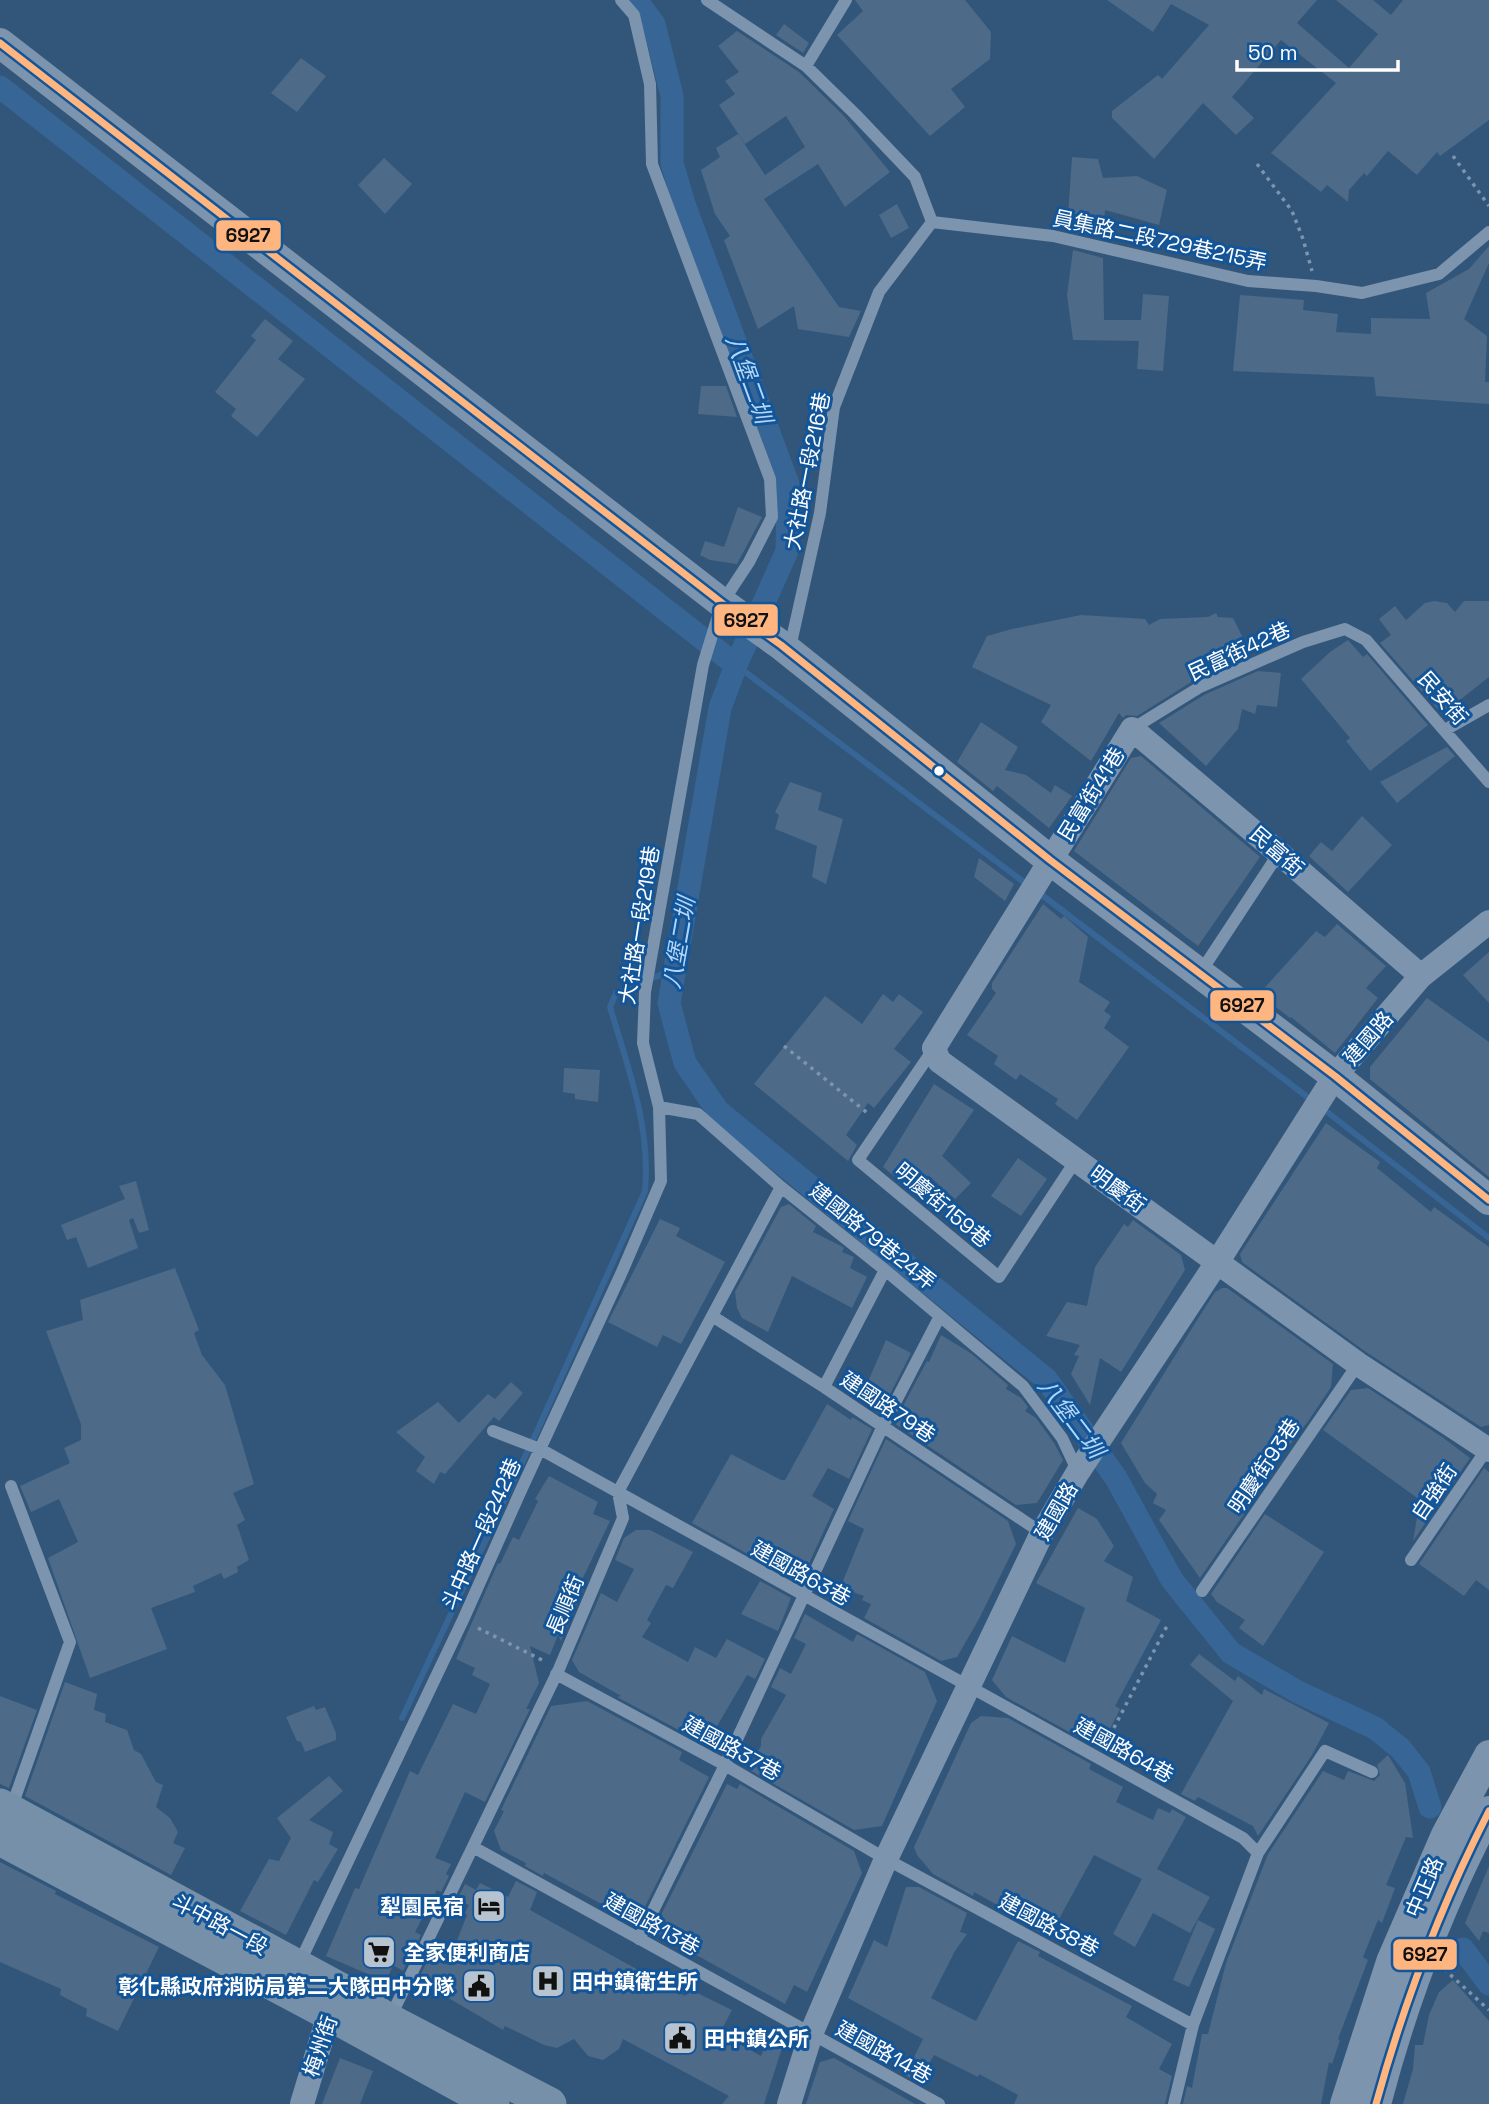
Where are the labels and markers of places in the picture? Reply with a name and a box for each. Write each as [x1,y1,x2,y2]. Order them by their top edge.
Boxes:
unlabelled marker [932,764,946,778]
hotel icon: 犁園民宿 [470,1887,508,1925]
place label: 犁園民宿 [380,1893,464,1920]
supermarket icon: 全家便利商店 [360,1933,398,1971]
place label: 全家便利商店 [404,1939,530,1966]
hospital icon: 田中鎮衛生所 [529,1962,567,2000]
public building icon: 彰化縣政府消防局第二大隊田中分隊 [460,1967,498,2005]
place label: 田中鎮衛生所 [572,1968,698,1995]
place label: 彰化縣政府消防局第二大隊田中分隊 [118,1973,455,2000]
public building icon: 田中鎮公所 [661,2019,699,2057]
place label: 田中鎮公所 [704,2025,809,2052]

